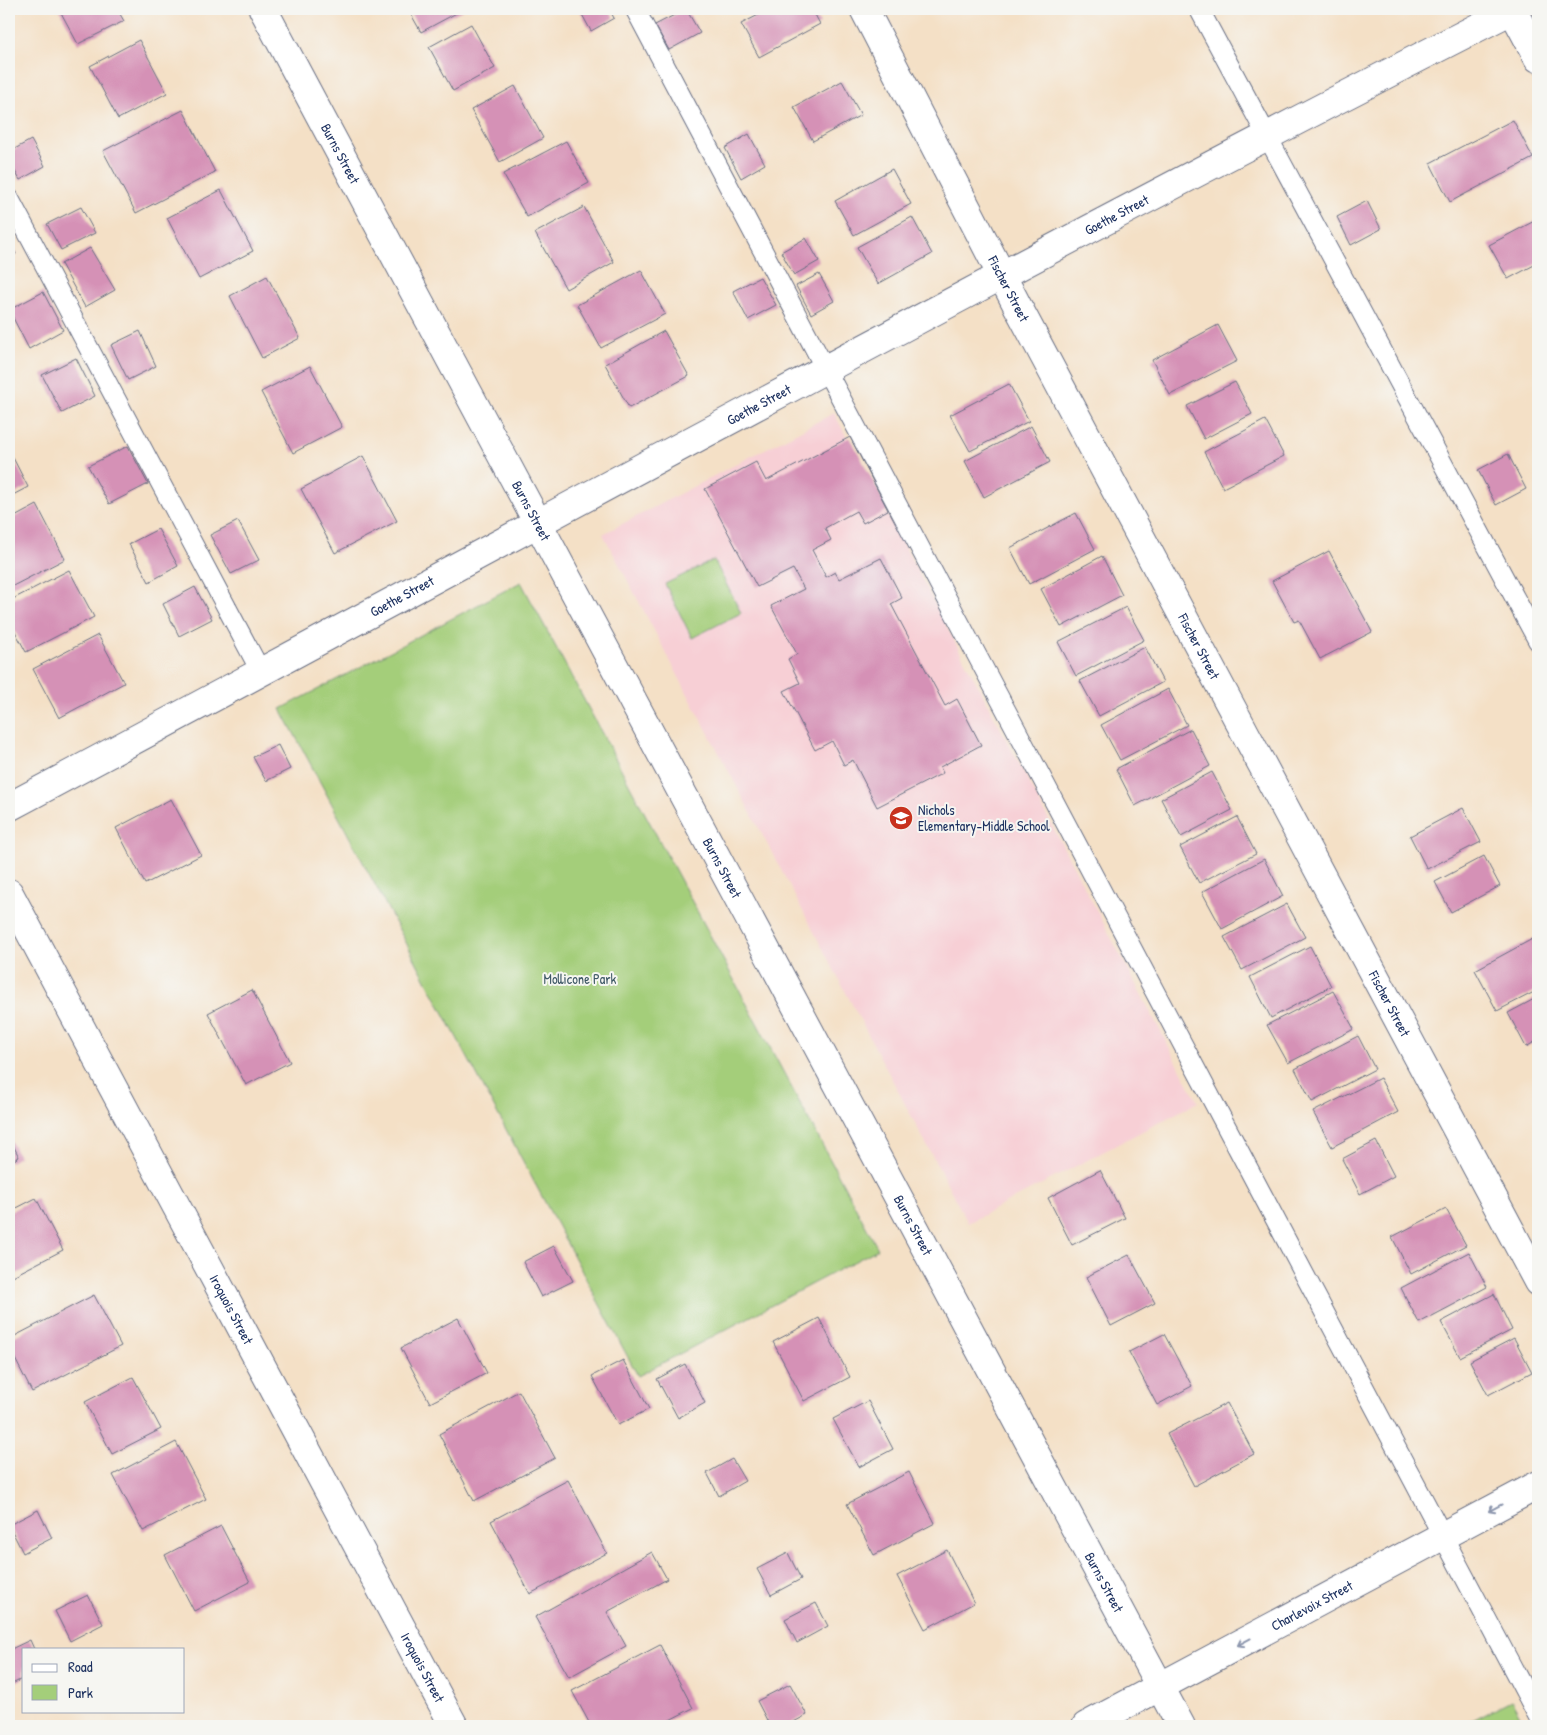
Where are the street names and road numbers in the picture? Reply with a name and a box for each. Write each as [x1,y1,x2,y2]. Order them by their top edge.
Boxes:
street label: Burns Street [317,120,365,187]
street label: Goethe Street [1081,190,1152,239]
street label: Fischer Street [984,251,1034,325]
street label: Goethe Street [723,379,794,429]
street label: Burns Street [508,477,556,544]
street label: Goethe Street [366,571,437,621]
street label: Fischer Street [1174,609,1225,682]
street label: Burns Street [699,834,747,901]
street label: Fischer Street [1364,966,1415,1040]
street label: Burns Street [890,1191,938,1258]
street label: Iroquois Street [205,1271,258,1347]
street label: Burns Street [1081,1549,1129,1616]
street label: Charlevoix Street [1267,1575,1356,1635]
street label: Iroquois Street [397,1629,450,1706]

